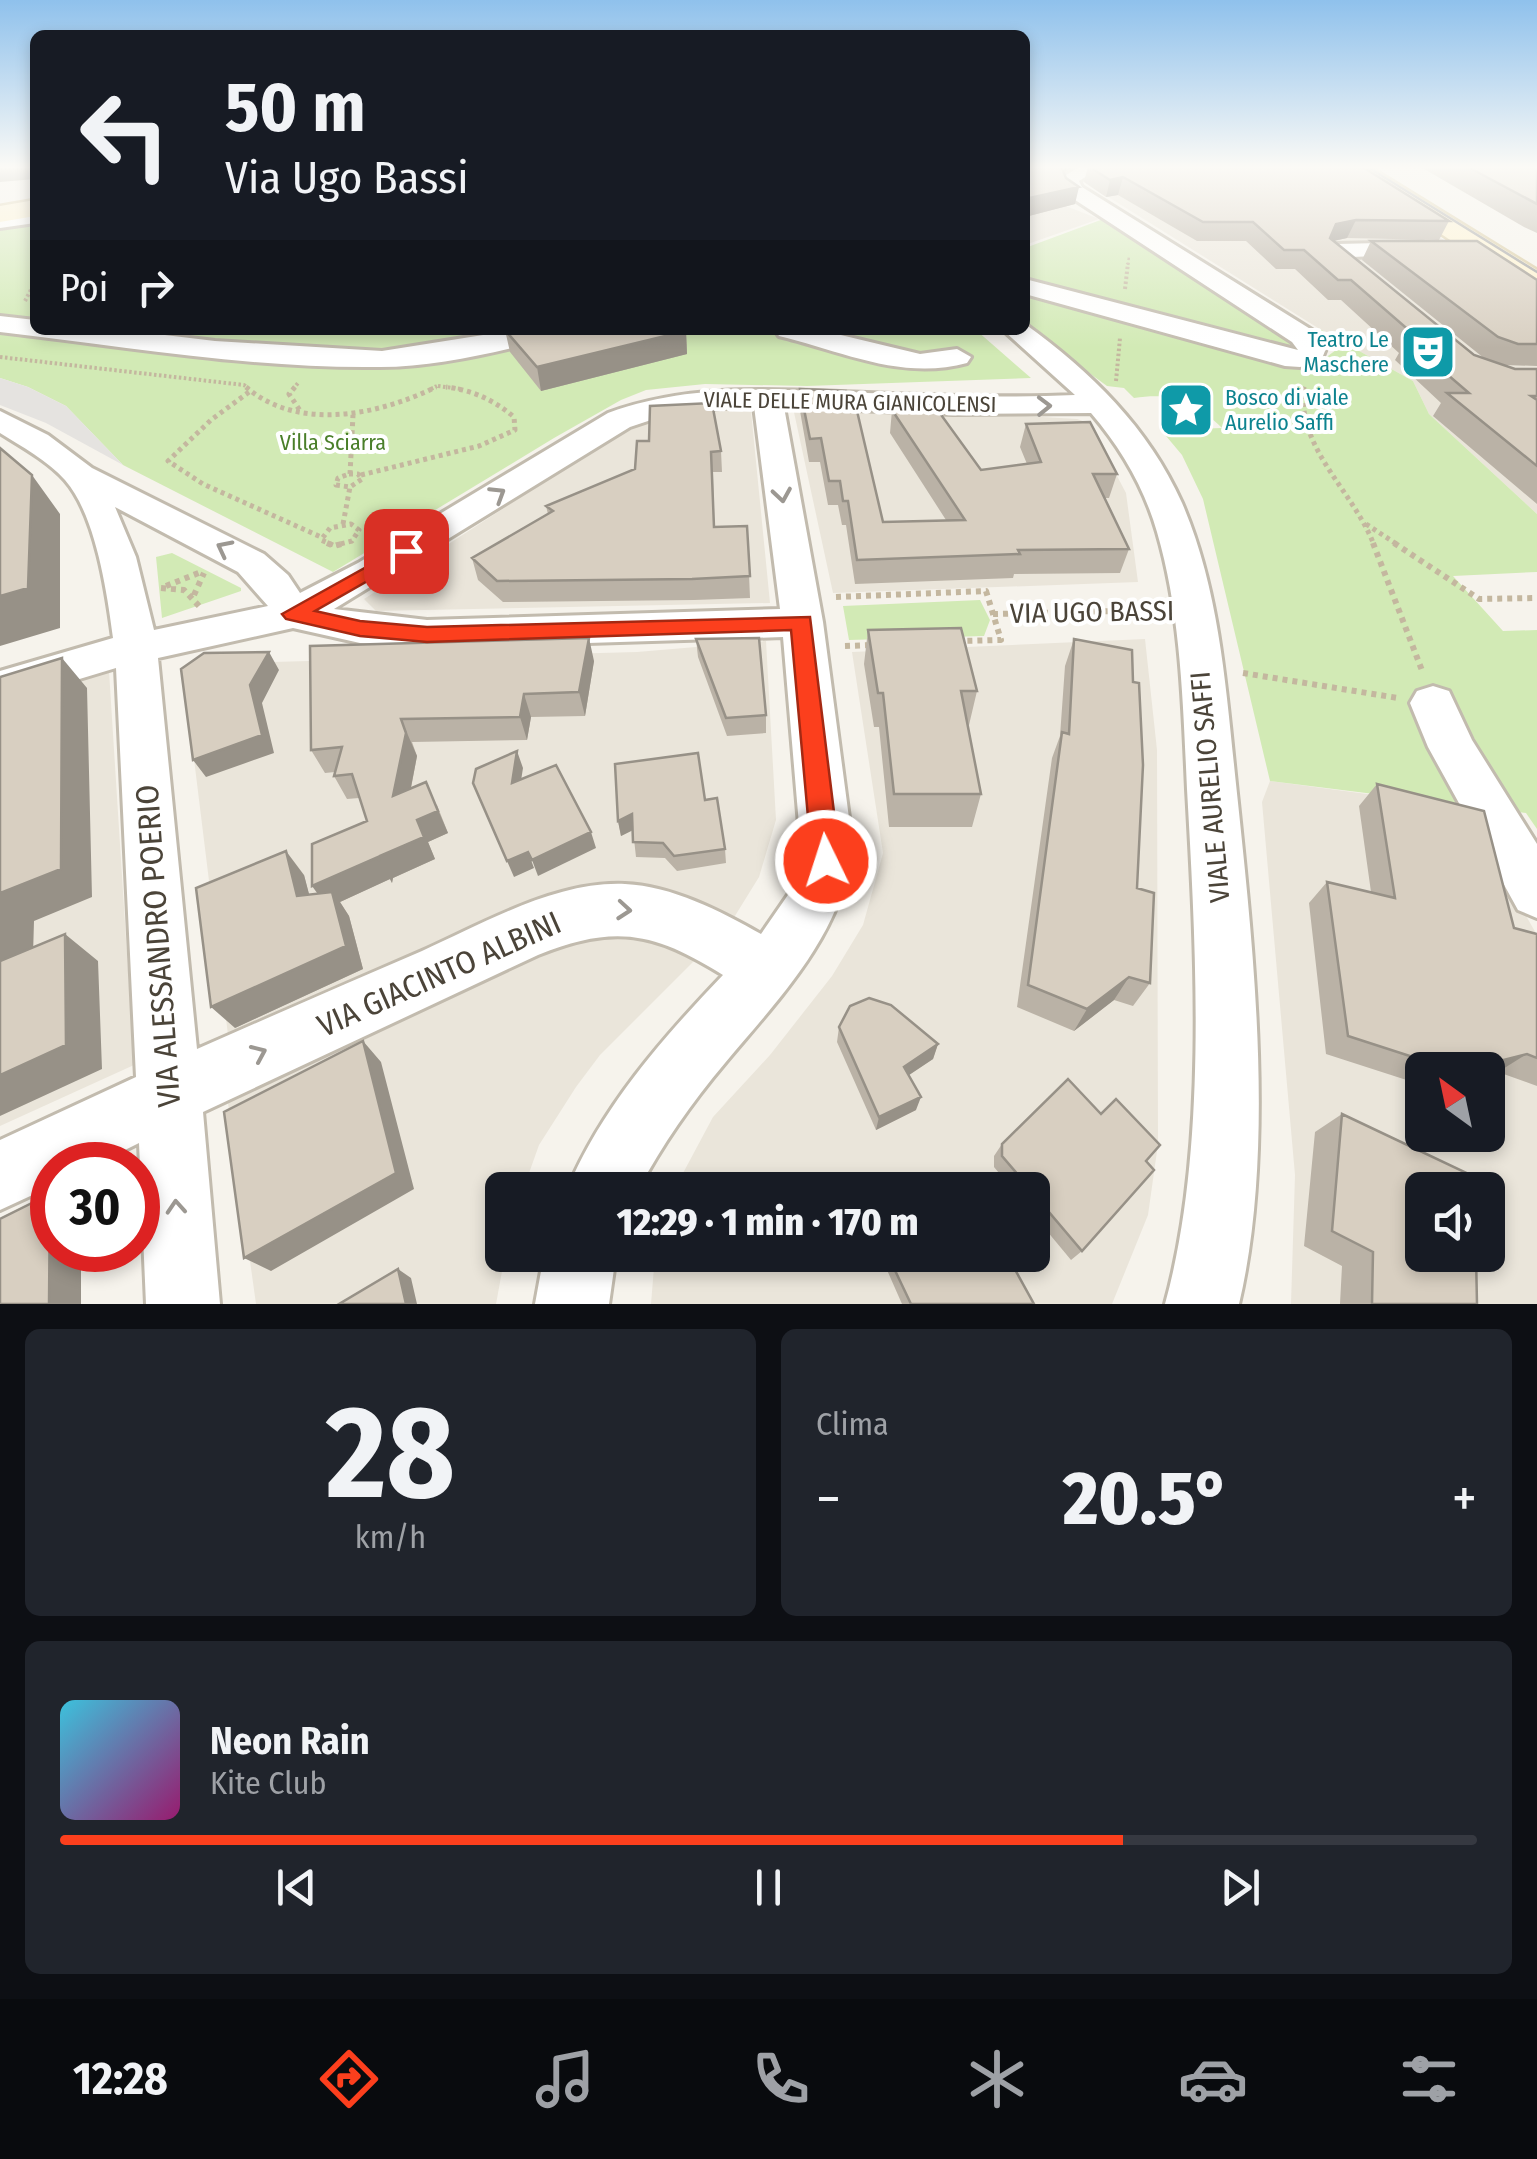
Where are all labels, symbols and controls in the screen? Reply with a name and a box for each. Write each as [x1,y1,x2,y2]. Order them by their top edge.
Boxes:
text: 50 m [225,66,366,150]
icon: left [60,70,190,200]
text: Via Ugo Bassi [225,151,469,205]
icon: right [128,260,183,315]
text: Poi [60,265,108,311]
theatre icon: Teatro Le Maschere [1398,322,1458,382]
place label: Teatro Le Maschere [1304,326,1389,378]
place icon: Bosco di viale Aurelio Saffi [1156,380,1216,440]
place label: Bosco di viale Aurelio Saffi [1225,384,1349,436]
street label: VIALE DELLE MURA GIANICOLENSI [703,386,997,418]
one-way arrow [1036,395,1052,416]
park label: Villa Sciarra [280,429,386,456]
one-way arrow [487,487,505,506]
one-way arrow [771,487,792,504]
pin [364,509,449,594]
icon: arrive [379,524,434,579]
one-way arrow [217,541,235,560]
street label: VIA UGO BASSI [1010,594,1174,630]
street label: VIALE AURELIO SAFFI [1183,670,1237,904]
street label: VIA ALESSANDRO POERIO [128,783,188,1109]
position arrow [774,809,878,913]
one-way arrow [616,899,632,921]
street label: VIA GIACINTO ALBINI [311,903,567,1045]
one-way arrow [249,1046,267,1066]
north arrow [1405,1052,1505,1152]
map controls [1405,1052,1505,1272]
speed limit sign: 30 [30,1142,160,1272]
button: sound [1405,1172,1505,1272]
one-way arrow [166,1198,187,1214]
text: 12:29 · 1 min · 170 m [617,1199,918,1245]
text: 28 [326,1375,455,1531]
text: Clima [816,1405,889,1443]
text: 20.5° [1063,1454,1230,1544]
text: − [816,1466,841,1532]
text: + [1452,1466,1477,1532]
text: km/h [355,1518,426,1556]
text: Neon Rain [210,1718,370,1764]
text: Kite Club [210,1764,326,1802]
icon: previous [269,1860,324,1915]
icon: pause [741,1860,796,1915]
icon: next [1213,1860,1268,1915]
icon: directions [314,2044,384,2114]
icon: music [530,2044,600,2114]
icon: phone [746,2044,816,2114]
icon: climate [962,2044,1032,2114]
icon: car [1178,2044,1248,2114]
icon: filters [1394,2044,1464,2114]
text: 12:28 [73,2052,168,2106]

